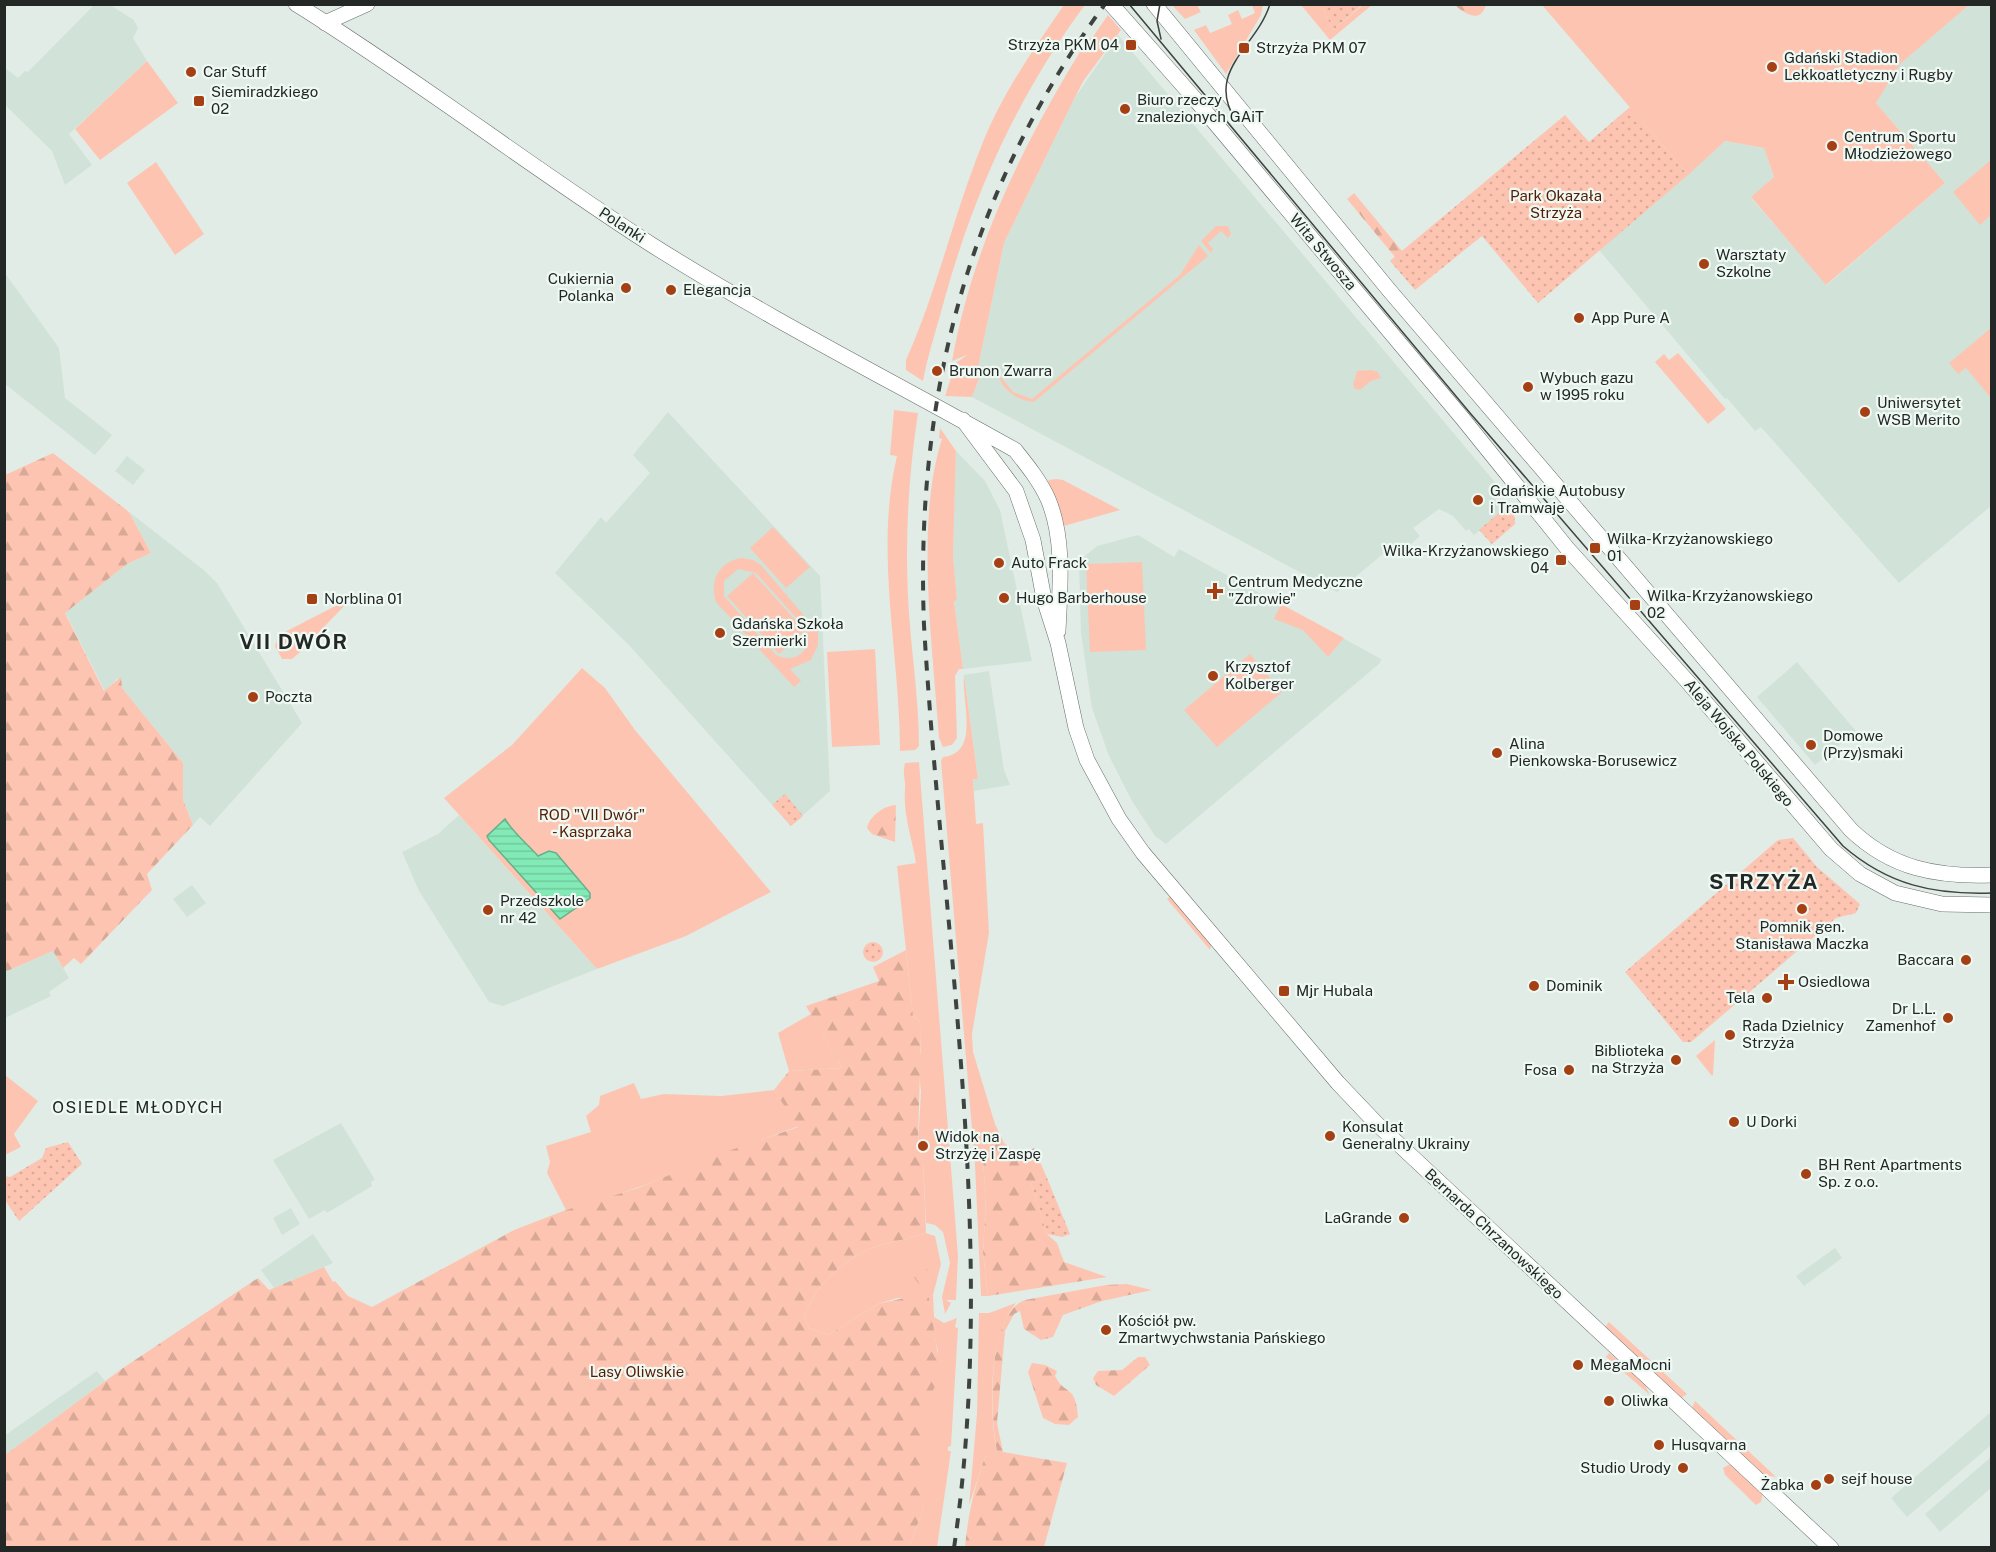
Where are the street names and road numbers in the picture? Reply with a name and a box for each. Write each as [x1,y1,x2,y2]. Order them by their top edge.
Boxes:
street label: Polanki [596,203,648,246]
street label: Wita Stwosza [1287,210,1360,293]
street label: Aleja Wojska Polskiego [1681,676,1798,810]
street label: Bernarda Chrzanowskiego [1422,1165,1567,1302]

